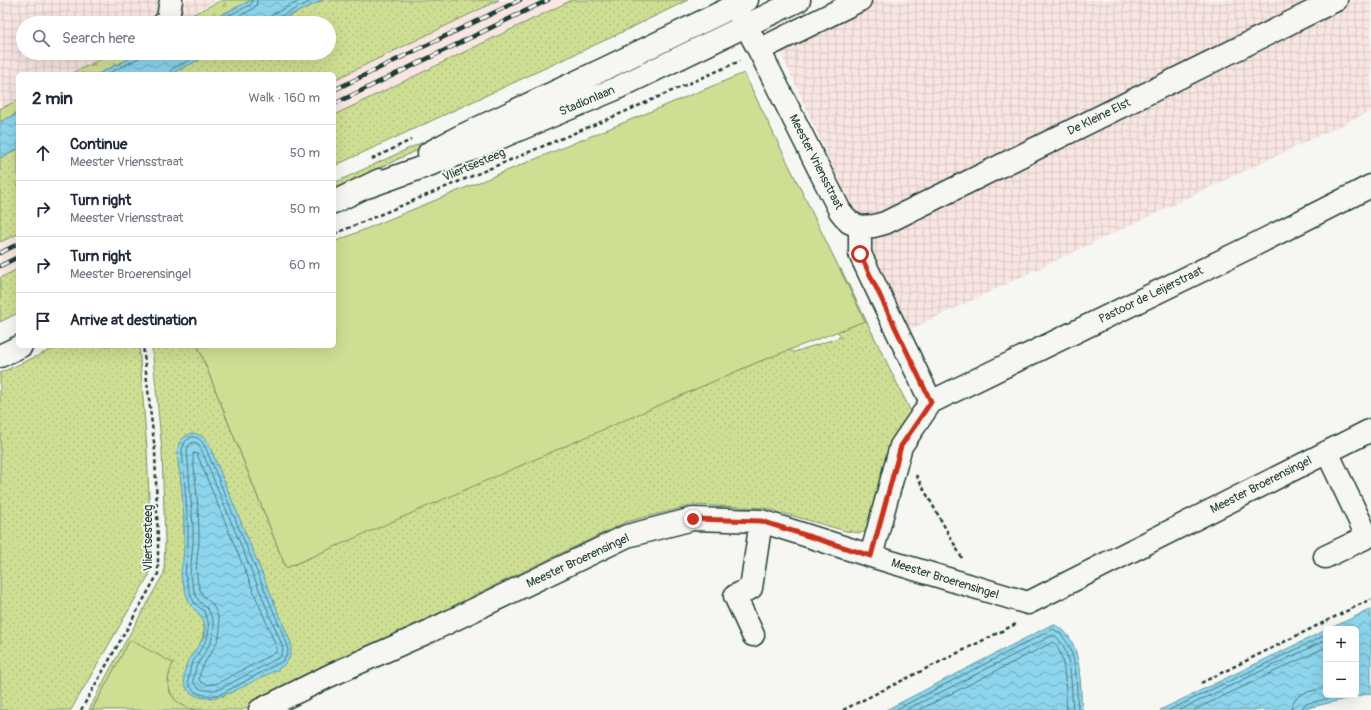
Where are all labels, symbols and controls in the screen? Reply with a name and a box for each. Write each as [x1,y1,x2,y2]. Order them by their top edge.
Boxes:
search box [16,16,336,60]
icon: search [30,27,52,49]
text: Search here [62,29,135,48]
street label: Stadionlaan [557,82,617,119]
text: 2 min [32,88,73,109]
text: Walk · 160 m [249,90,320,106]
street label: De Kleine Elst [1065,95,1133,139]
street label: Meester Vriensstraat [786,112,847,212]
text: Continue [70,135,128,154]
icon: ahead [32,142,54,164]
text: 50 m [290,145,320,161]
street label: Vliertsesteeg [440,145,508,185]
text: Meester Vriensstraat [70,154,184,170]
text: Turn right [70,191,131,210]
icon: right [32,198,54,220]
text: 50 m [290,201,320,217]
text: Meester Vriensstraat [70,210,184,226]
route start [851,245,869,263]
text: Turn right [70,247,131,266]
icon: right [32,254,54,276]
text: 60 m [289,257,320,273]
street label: Pastoor de Leijerstraat [1096,263,1206,327]
text: Meester Broerensingel [70,266,191,282]
icon: arrive [32,310,54,332]
text: Arrive at destination [70,311,197,330]
street label: Meester Broerensingel [1208,453,1314,517]
street label: Vliertsesteeg [141,505,156,571]
route end [684,510,702,528]
street label: Meester Broerensingel [524,530,632,591]
street label: Meester Broerensingel [889,555,1001,603]
map controls [1323,626,1359,698]
button: + [1323,626,1359,662]
button: − [1323,662,1359,698]

